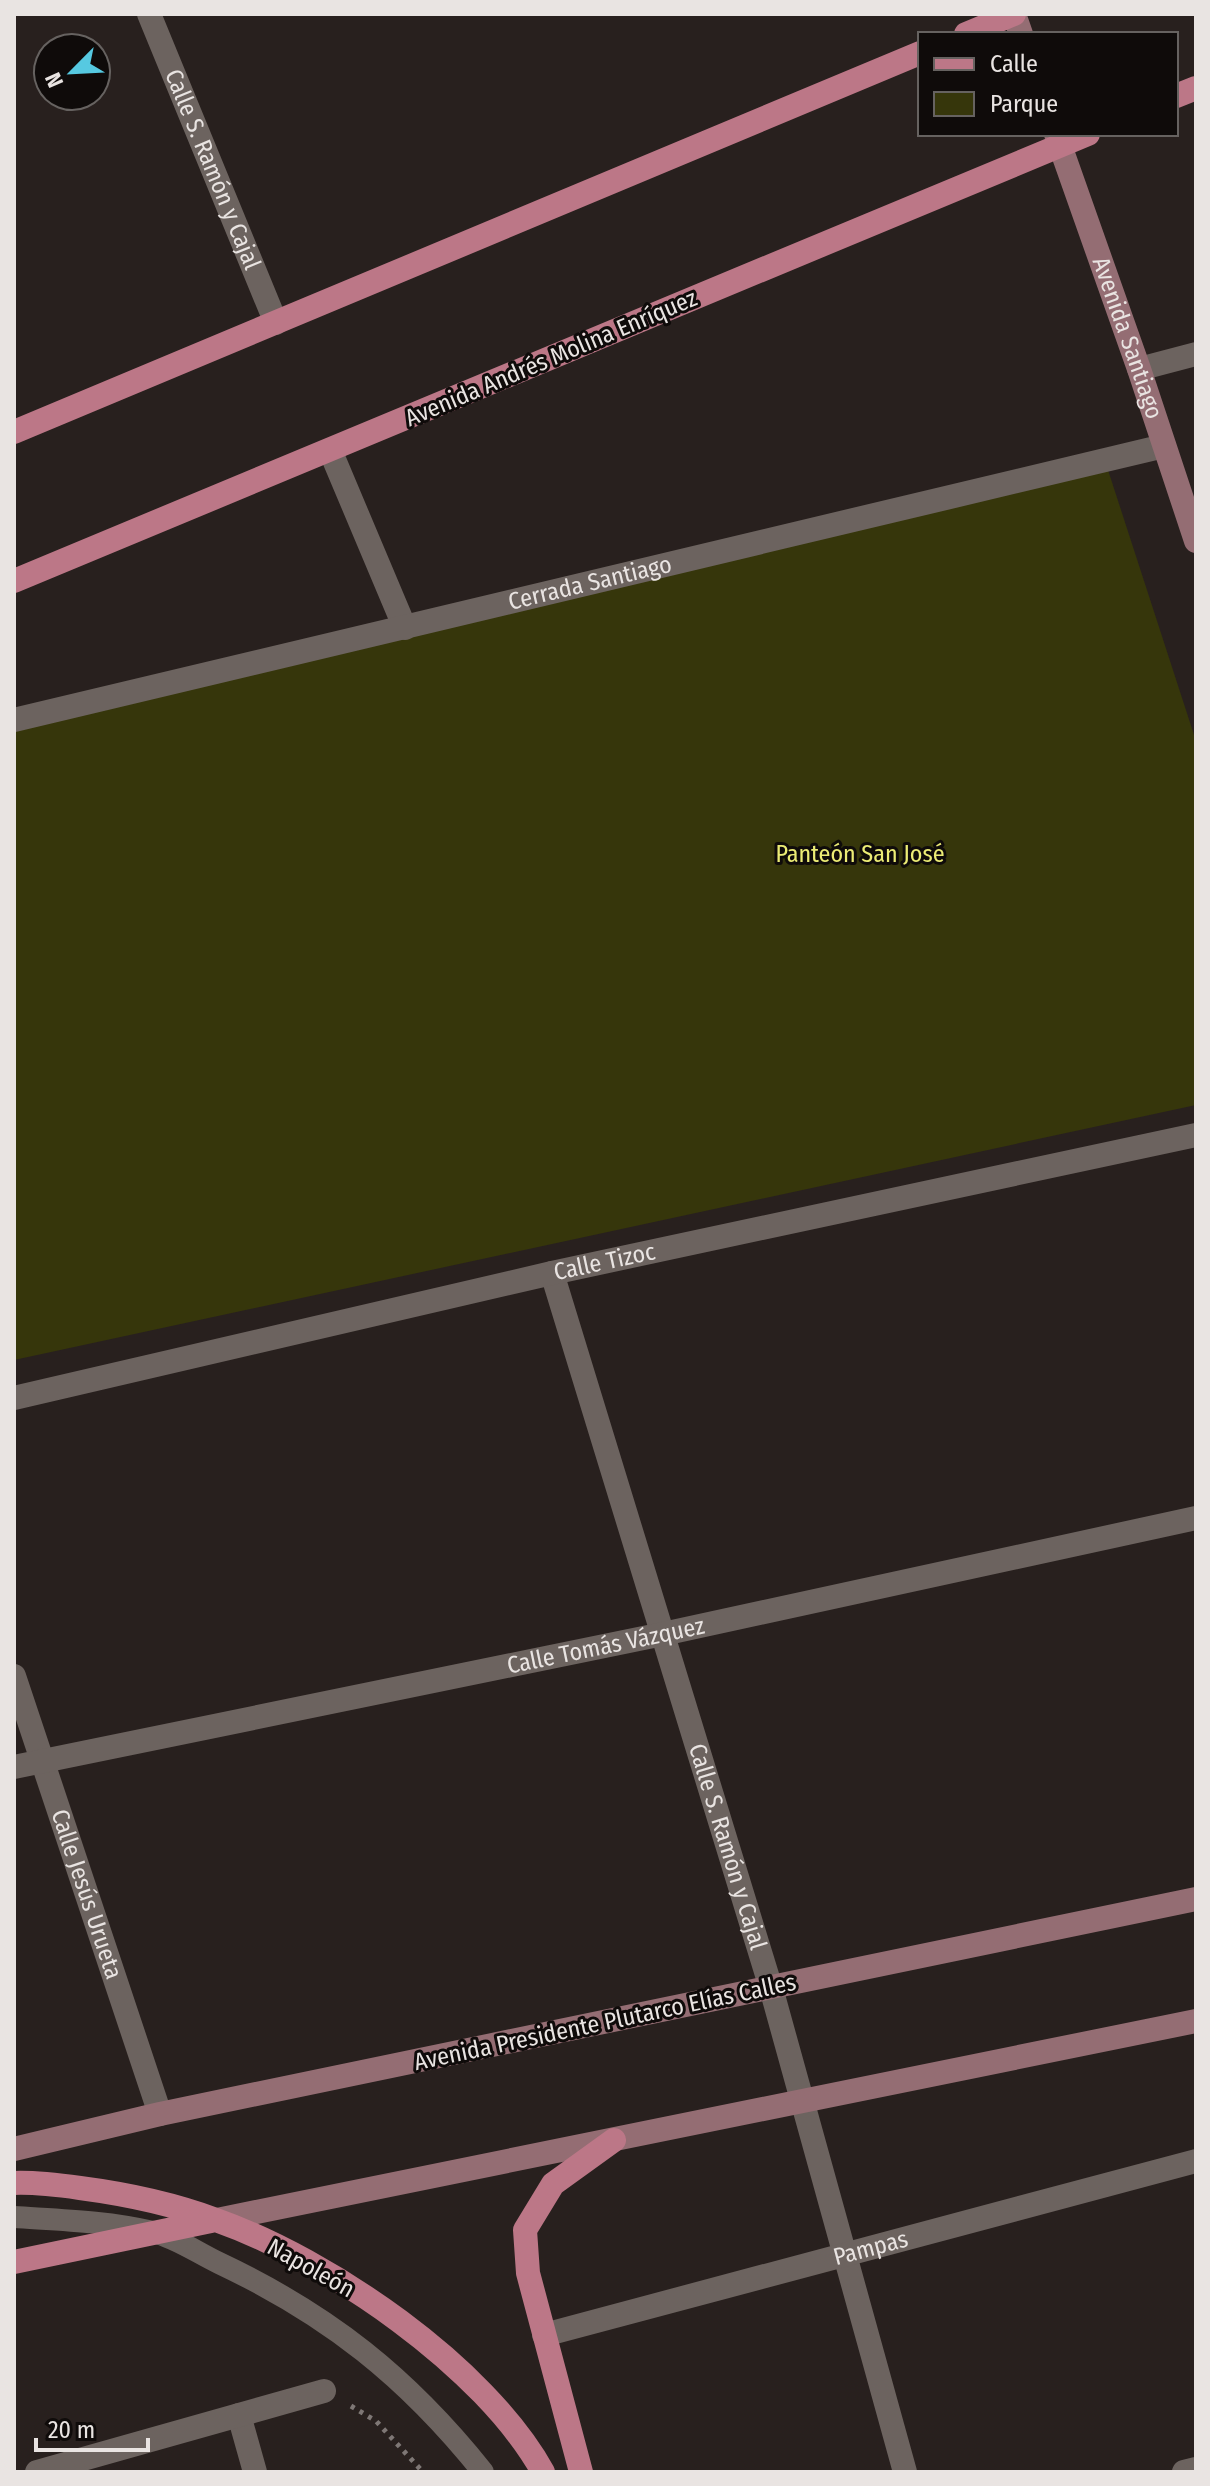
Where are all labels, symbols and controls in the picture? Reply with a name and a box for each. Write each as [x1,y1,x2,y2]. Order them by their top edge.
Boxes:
north arrow [32,32,112,112]
legend [918,32,1178,136]
text: Calle [990,50,1038,78]
street label: Calle S. Ramón y Cajal [159,65,266,274]
text: N [39,68,69,91]
text: Parque [990,90,1058,118]
street label: Avenida Santiago [1087,253,1168,422]
street label: Avenida Andrés Molina Enríquez [401,284,701,432]
street label: Cerrada Santiago [505,550,674,616]
park label: Panteón San José [775,840,945,868]
street label: Calle Tizoc [551,1237,658,1286]
street label: Calle Tomás Vázquez [504,1611,707,1680]
street label: Calle S. Ramón y Cajal [683,1740,772,1953]
street label: Calle Jesús Urueta [45,1806,128,1983]
street label: Avenida Presidente Plutarco Elías Calles [411,1968,799,2076]
street label: Pampas [830,2225,911,2271]
street label: Napoleón [263,2233,359,2303]
scale bar [36,2402,148,2452]
text: 20 m [48,2416,95,2444]

